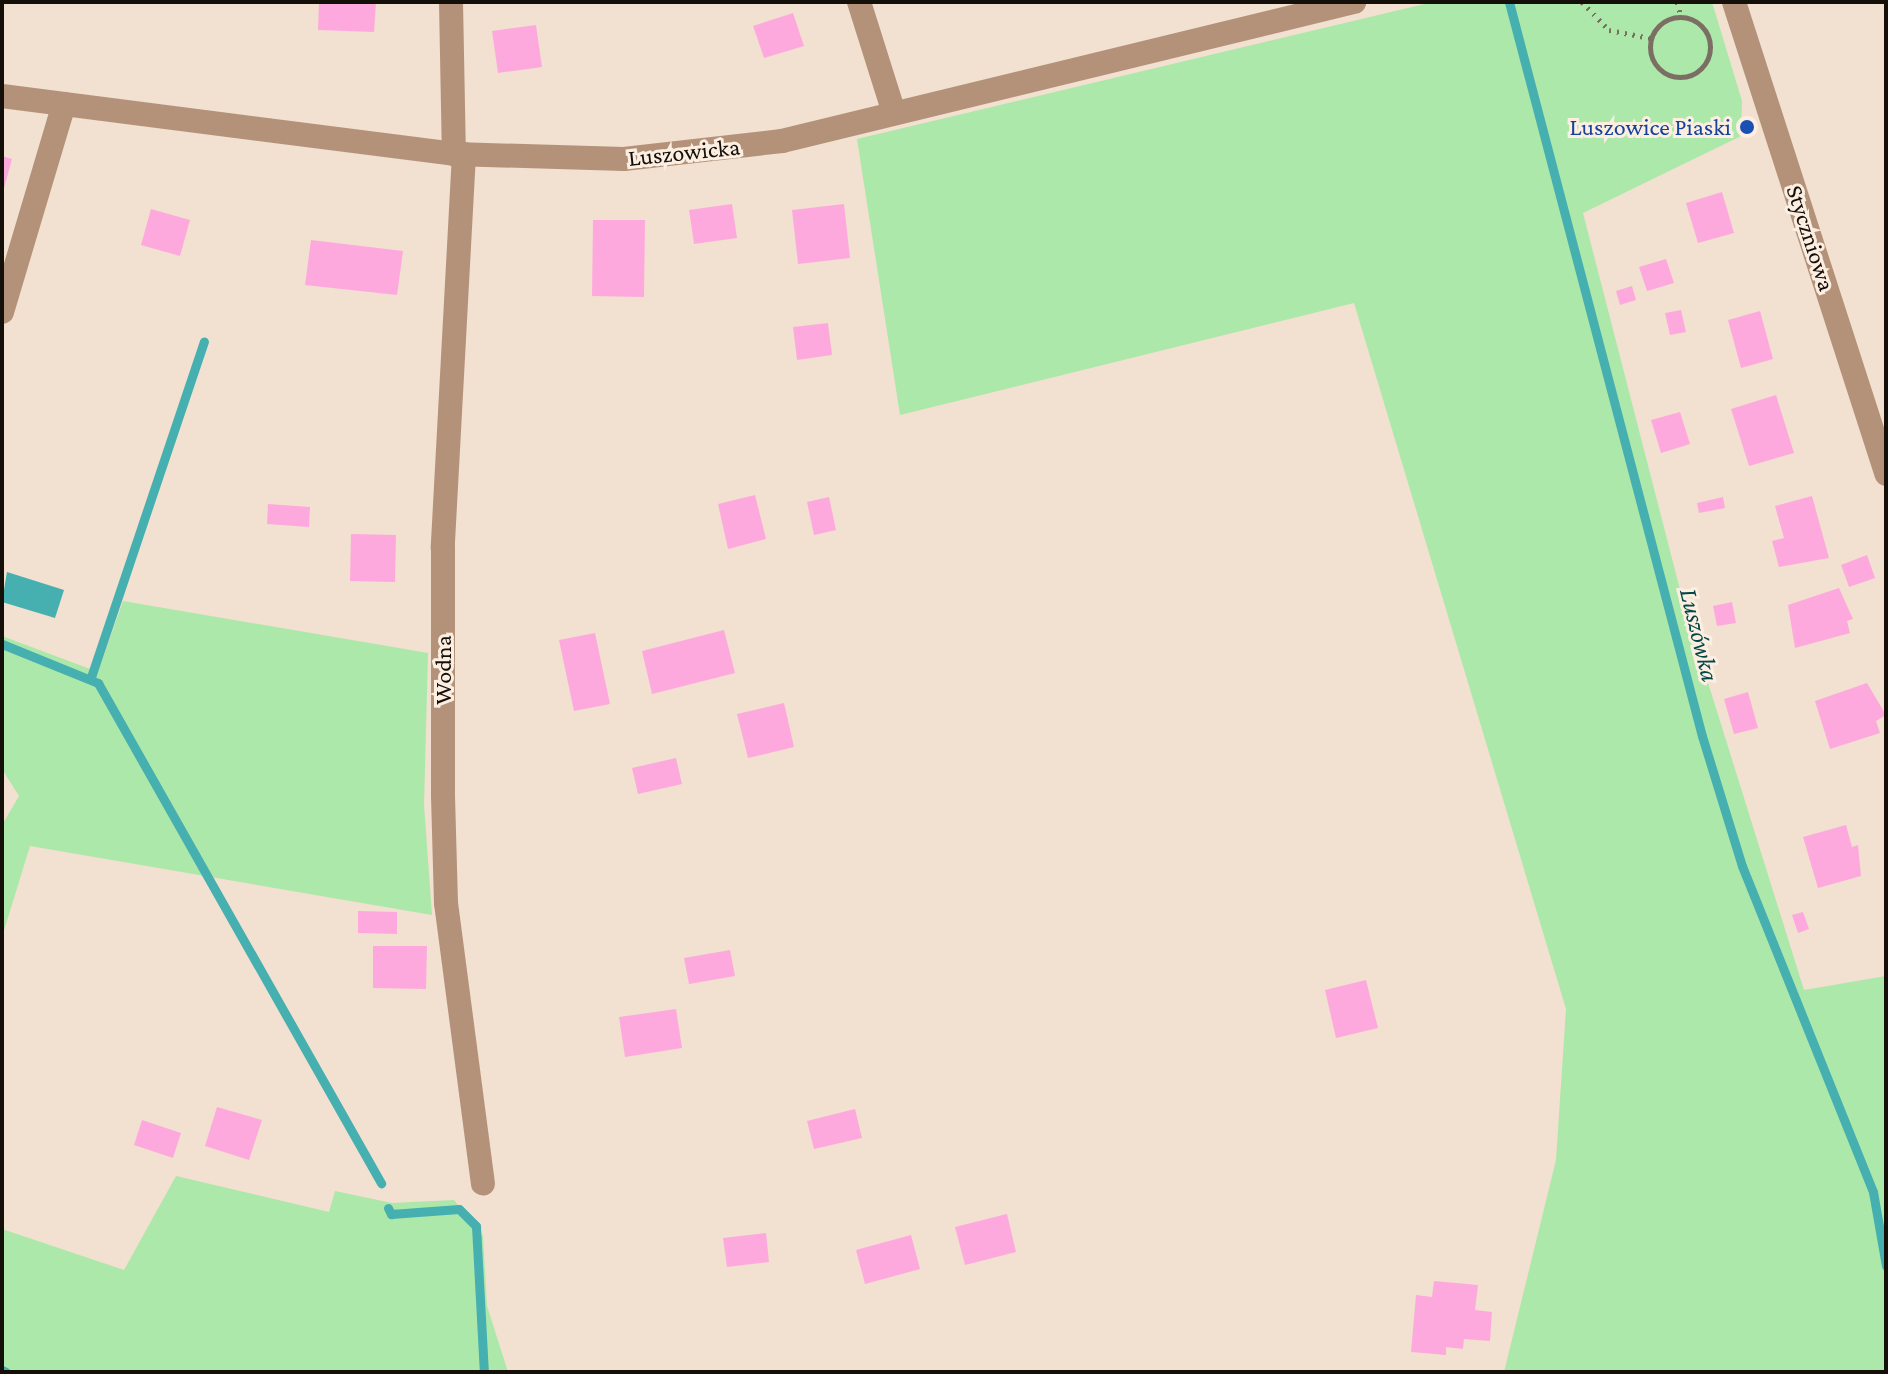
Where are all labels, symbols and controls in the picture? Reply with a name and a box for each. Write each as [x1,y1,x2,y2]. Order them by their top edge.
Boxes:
place label: Luszowice Piaski [1570,113,1731,141]
marker: Luszowice Piaski [1738,118,1756,136]
street label: Luszowicka [627,132,741,172]
street label: Styczniowa [1780,181,1842,295]
water label: Luszówka [1672,585,1726,685]
street label: Wodna [429,635,457,705]

